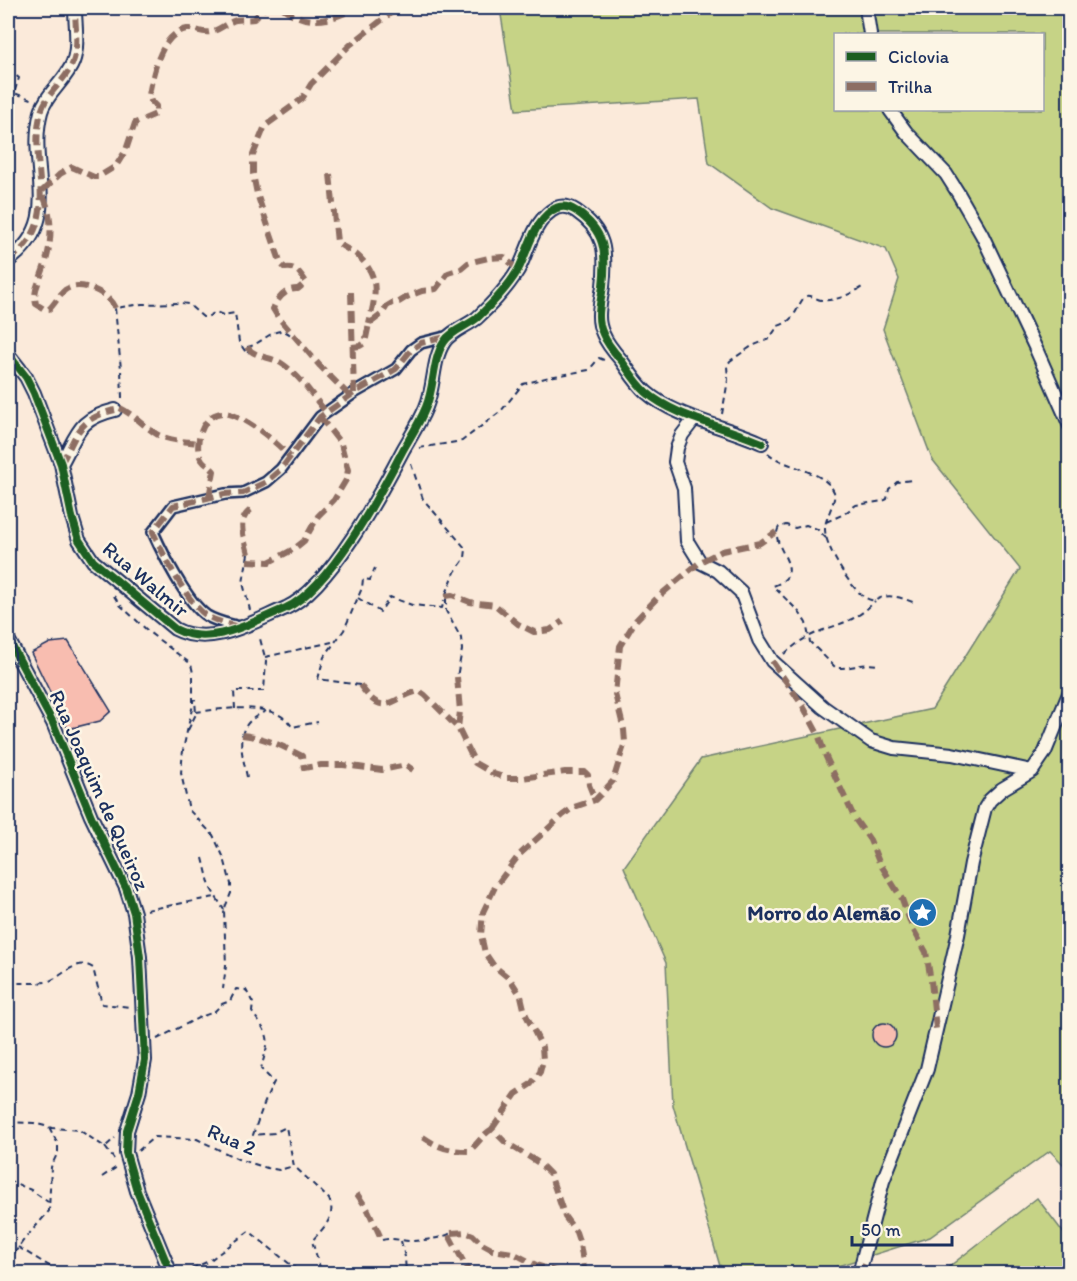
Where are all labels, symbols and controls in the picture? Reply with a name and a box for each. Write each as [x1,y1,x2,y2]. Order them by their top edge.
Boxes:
legend [834,33,1044,111]
text: Ciclovia [888,46,950,68]
text: Trilha [888,76,932,98]
street label: Rua Walmir [98,536,195,623]
street label: Rua Joaquim de Queiroz [45,686,156,894]
place icon: Morro do Alemão [906,896,938,928]
place label: Morro do Alemão [747,900,901,925]
street label: Rua 2 [204,1118,260,1160]
scale bar [852,1209,952,1247]
text: 50 m [861,1219,901,1241]

